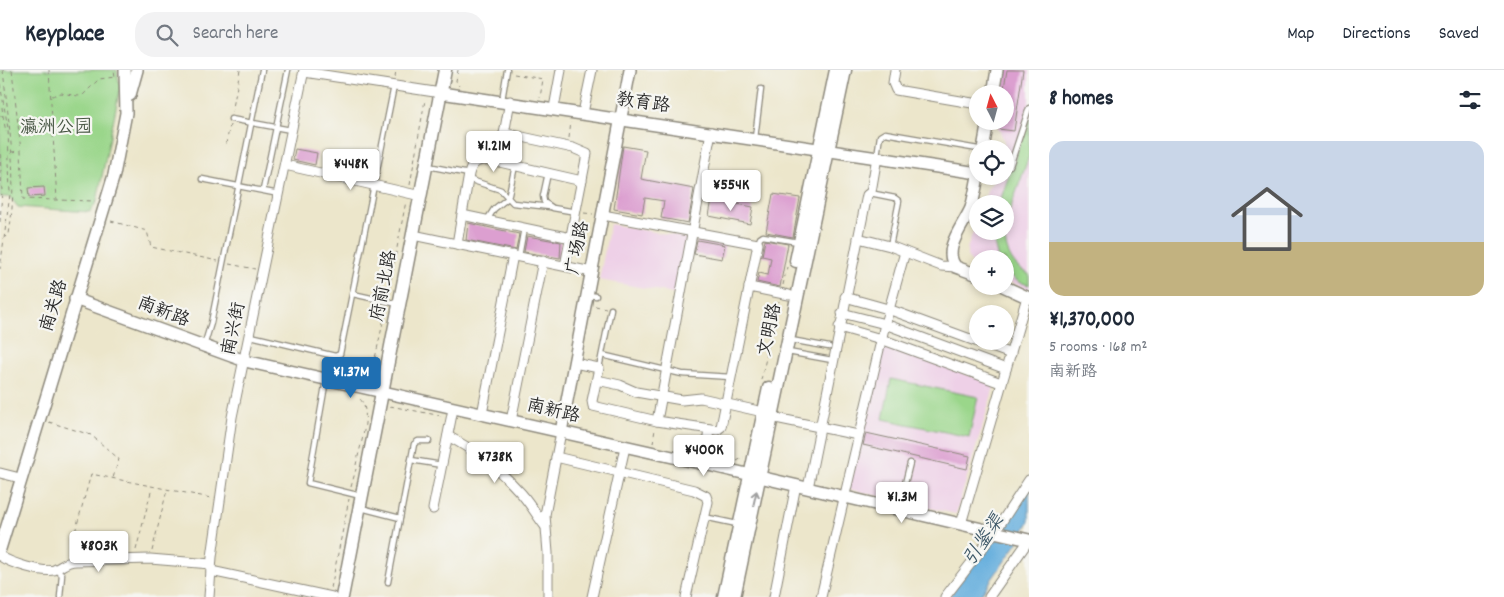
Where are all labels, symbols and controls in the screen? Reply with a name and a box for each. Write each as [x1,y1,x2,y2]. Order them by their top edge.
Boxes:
search box [135,12,485,57]
text: Keyplace [25,18,105,52]
icon: search [153,21,181,49]
text: Search here [193,21,278,48]
text: Map [1287,22,1314,47]
text: Directions [1342,22,1411,47]
text: Saved [1439,22,1479,47]
north arrow [969,85,1014,130]
map controls [969,85,1014,350]
text: 8 homes [1049,85,1114,115]
icon: filters [1456,86,1484,114]
street label: 教育路 [615,88,671,120]
park label: 瀛洲公园 [20,116,92,141]
pin: ¥1.21M [453,131,535,173]
text: ¥1.21M [477,135,511,158]
button: locate [969,140,1014,185]
pin: ¥448K [316,148,386,191]
text: ¥448K [334,153,368,176]
pin: ¥554K [696,170,766,212]
text: ¥554K [713,174,749,197]
icon: home [1222,174,1312,264]
button: layers [969,195,1014,240]
street label: 广场路 [562,219,596,277]
street label: 府前北路 [366,248,404,324]
button: + [969,250,1014,295]
street label: 南关路 [35,277,75,335]
street label: 南新路 [133,292,193,334]
street label: 南兴街 [217,300,253,358]
street label: 文明路 [753,301,789,359]
button: − [969,305,1014,350]
text: ¥1,370,000 [1049,306,1135,336]
text: 5 rooms · 168 m² [1049,336,1147,359]
pin: ¥1.37M [310,356,392,399]
text: ¥1.37M [333,361,369,384]
text: 南新路 [1049,361,1097,384]
street label: 南新路 [524,394,582,430]
pin: ¥400K [669,434,739,477]
text: ¥400K [684,439,724,462]
pin: ¥738K [460,442,530,484]
text: ¥738K [478,446,512,469]
pin: ¥1.3M [867,482,937,524]
text: ¥1.3M [887,486,917,509]
one-way arrow [751,491,760,507]
water label: 引鉴渠 [958,508,1013,572]
pin: ¥803K [64,530,134,573]
text: ¥803K [80,535,118,558]

